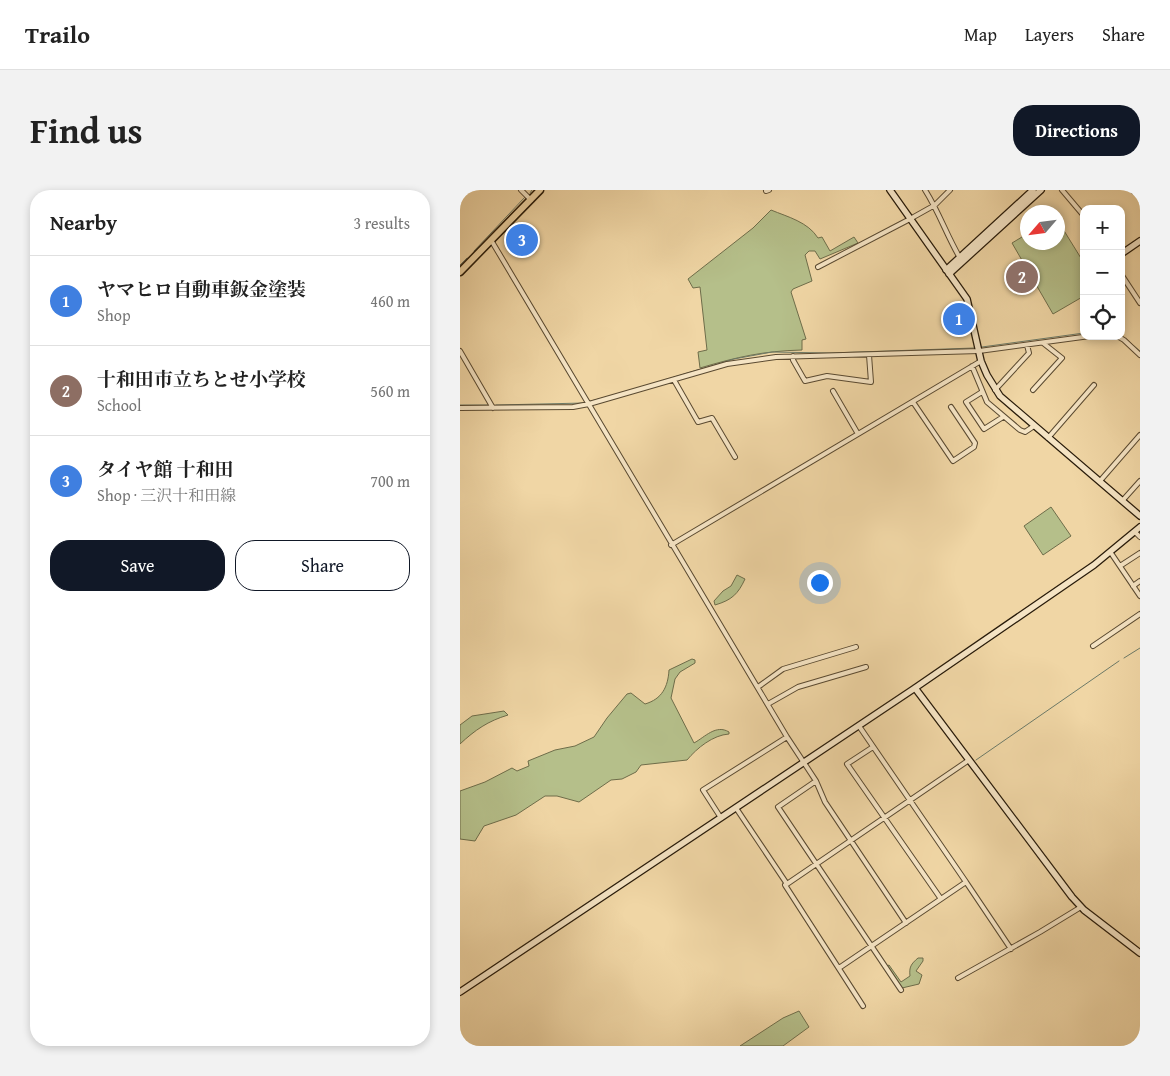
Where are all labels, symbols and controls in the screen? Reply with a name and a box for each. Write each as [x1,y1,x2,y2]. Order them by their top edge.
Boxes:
text: Trailo [25,17,90,52]
text: Map [964,21,997,48]
text: Layers [1025,21,1074,48]
text: Share [1102,21,1145,48]
text: Find us [30,105,143,156]
button: Directions [1013,105,1140,156]
north arrow [1020,205,1065,250]
map controls [1080,205,1125,340]
button: + [1080,205,1125,250]
text: Nearby [50,207,117,238]
text: 3 results [353,211,410,235]
pin: 3 [506,221,538,259]
button: − [1080,250,1125,295]
pin: 2 [1006,258,1038,296]
text: ヤマヒロ自動車鈑金塗装 [97,275,306,303]
text: 1 [62,289,70,313]
text: 460 m [370,289,410,313]
button: locate [1080,295,1125,340]
pin: 1 [943,300,975,338]
text: Shop [97,303,131,327]
text: 十和田市立ちとせ小学校 [97,365,306,393]
text: 2 [62,379,70,403]
text: 560 m [370,379,410,403]
text: School [97,393,141,417]
text: タイヤ館 十和田 [97,455,234,483]
text: 3 [62,469,70,493]
text: 700 m [370,469,410,493]
text: Shop · 三沢十和田線 [97,483,236,507]
button: Save [50,540,225,591]
button: Share [235,540,410,591]
your location [807,570,833,596]

